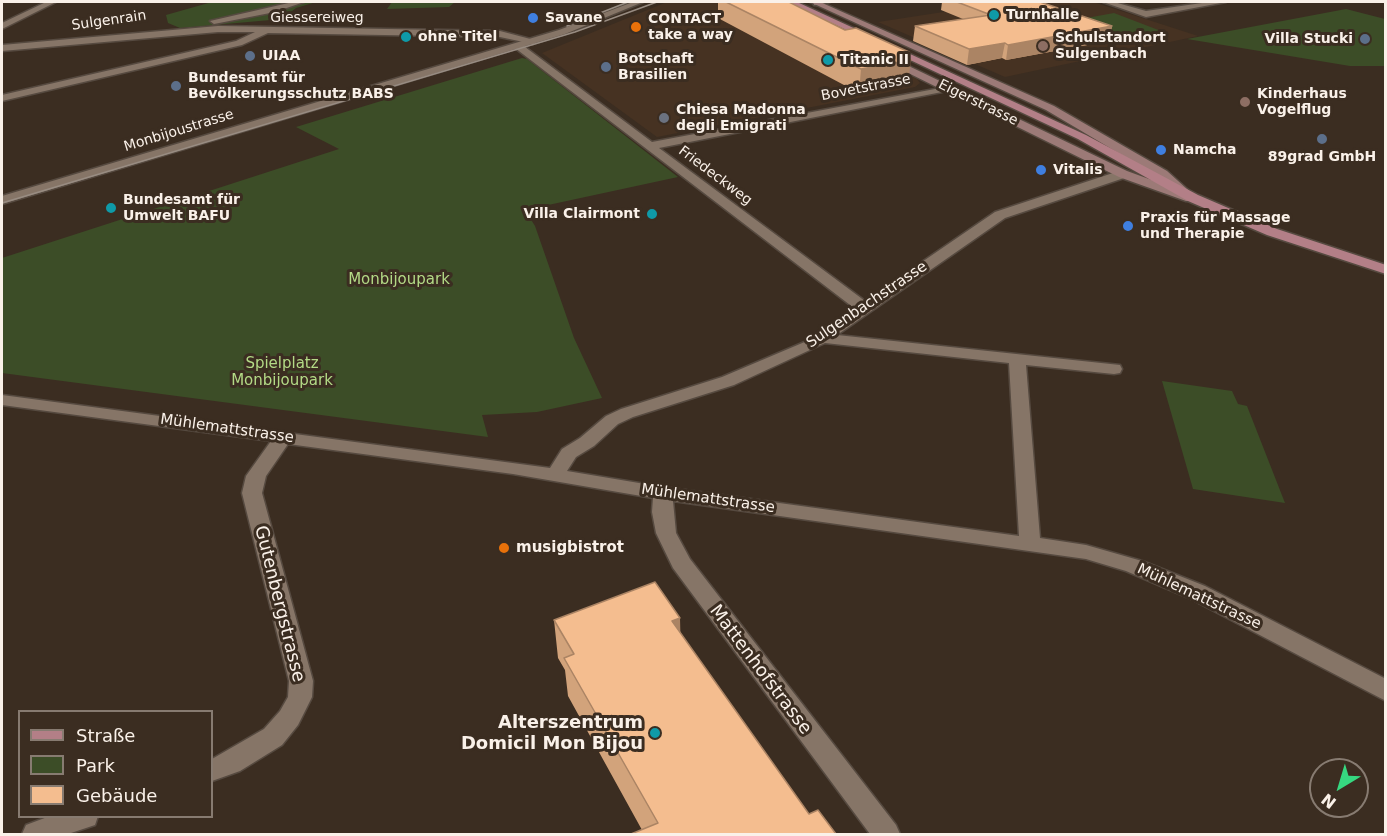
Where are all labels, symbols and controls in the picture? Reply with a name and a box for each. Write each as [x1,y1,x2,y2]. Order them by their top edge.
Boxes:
street label: Sulgenrain [71,7,147,35]
place label: Turnhalle [1006,7,1079,23]
marker: Turnhalle [987,8,1001,22]
street label: Giessereiweg [270,10,364,26]
place label: Savane [545,10,603,26]
marker: Savane [526,11,540,25]
place label: CONTACT take a way [648,11,733,44]
marker: CONTACT take a way [629,20,643,34]
place label: ohne Titel [418,29,497,45]
marker: ohne Titel [399,30,413,44]
place label: Schulstandort Sulgenbach [1055,30,1166,62]
place label: Villa Stucki [1265,31,1353,47]
marker: Villa Stucki [1358,32,1372,46]
marker: Schulstandort Sulgenbach [1036,39,1050,53]
place label: UIAA [262,48,300,64]
marker: UIAA [243,49,257,63]
place label: Botschaft Brasilien [618,51,694,84]
place label: Titanic II [840,52,909,68]
marker: Titanic II [821,53,835,67]
marker: Botschaft Brasilien [599,60,613,74]
place label: Bundesamt für Bevölkerungsschutz BABS [188,70,394,102]
street label: Bovetstrasse [820,71,912,105]
street label: Eigerstrasse [936,77,1020,129]
marker: Bundesamt für Bevölkerungsschutz BABS [169,79,183,93]
place label: Kinderhaus Vogelflug [1257,86,1347,118]
marker: Kinderhaus Vogelflug [1238,95,1252,109]
place label: Chiesa Madonna degli Emigrati [676,102,806,134]
street label: Monbijoustrasse [122,106,236,156]
marker: Chiesa Madonna degli Emigrati [657,111,671,125]
marker: 89grad GmbH [1315,132,1329,146]
place label: Namcha [1173,142,1236,158]
street label: Friedeckweg [675,143,755,209]
marker: Namcha [1154,143,1168,157]
place label: 89grad GmbH [1268,149,1376,165]
place label: Vitalis [1053,162,1102,178]
marker: Vitalis [1034,163,1048,177]
place label: Bundesamt für Umwelt BAFU [123,192,240,225]
marker: Bundesamt für Umwelt BAFU [104,201,118,215]
place label: Villa Clairmont [524,206,640,222]
marker: Villa Clairmont [645,207,659,221]
place label: Praxis für Massage und Therapie [1140,210,1290,243]
marker: Praxis für Massage und Therapie [1121,219,1135,233]
street label: Sulgenbachstrasse [803,258,931,352]
park label: Monbijoupark [348,271,450,289]
park label: Spielplatz Monbijoupark [231,355,333,390]
street label: Mühlemattstrasse [159,411,295,447]
street label: Mühlemattstrasse [640,481,776,517]
street label: Gutenbergstrasse [249,523,309,685]
place label: musigbistrot [516,539,624,557]
marker: musigbistrot [497,541,511,555]
street label: Mühlemattstrasse [1134,560,1264,634]
street label: Mattenhofstrasse [704,601,816,739]
legend [18,710,213,818]
place label: Alterszentrum Domicil Mon Bijou [461,712,643,754]
text: Straße [76,725,135,746]
marker: Alterszentrum Domicil Mon Bijou [648,726,662,740]
text: Park [76,755,115,776]
north arrow [1309,758,1369,818]
text: Gebäude [76,785,157,806]
text: N [1318,789,1340,813]

